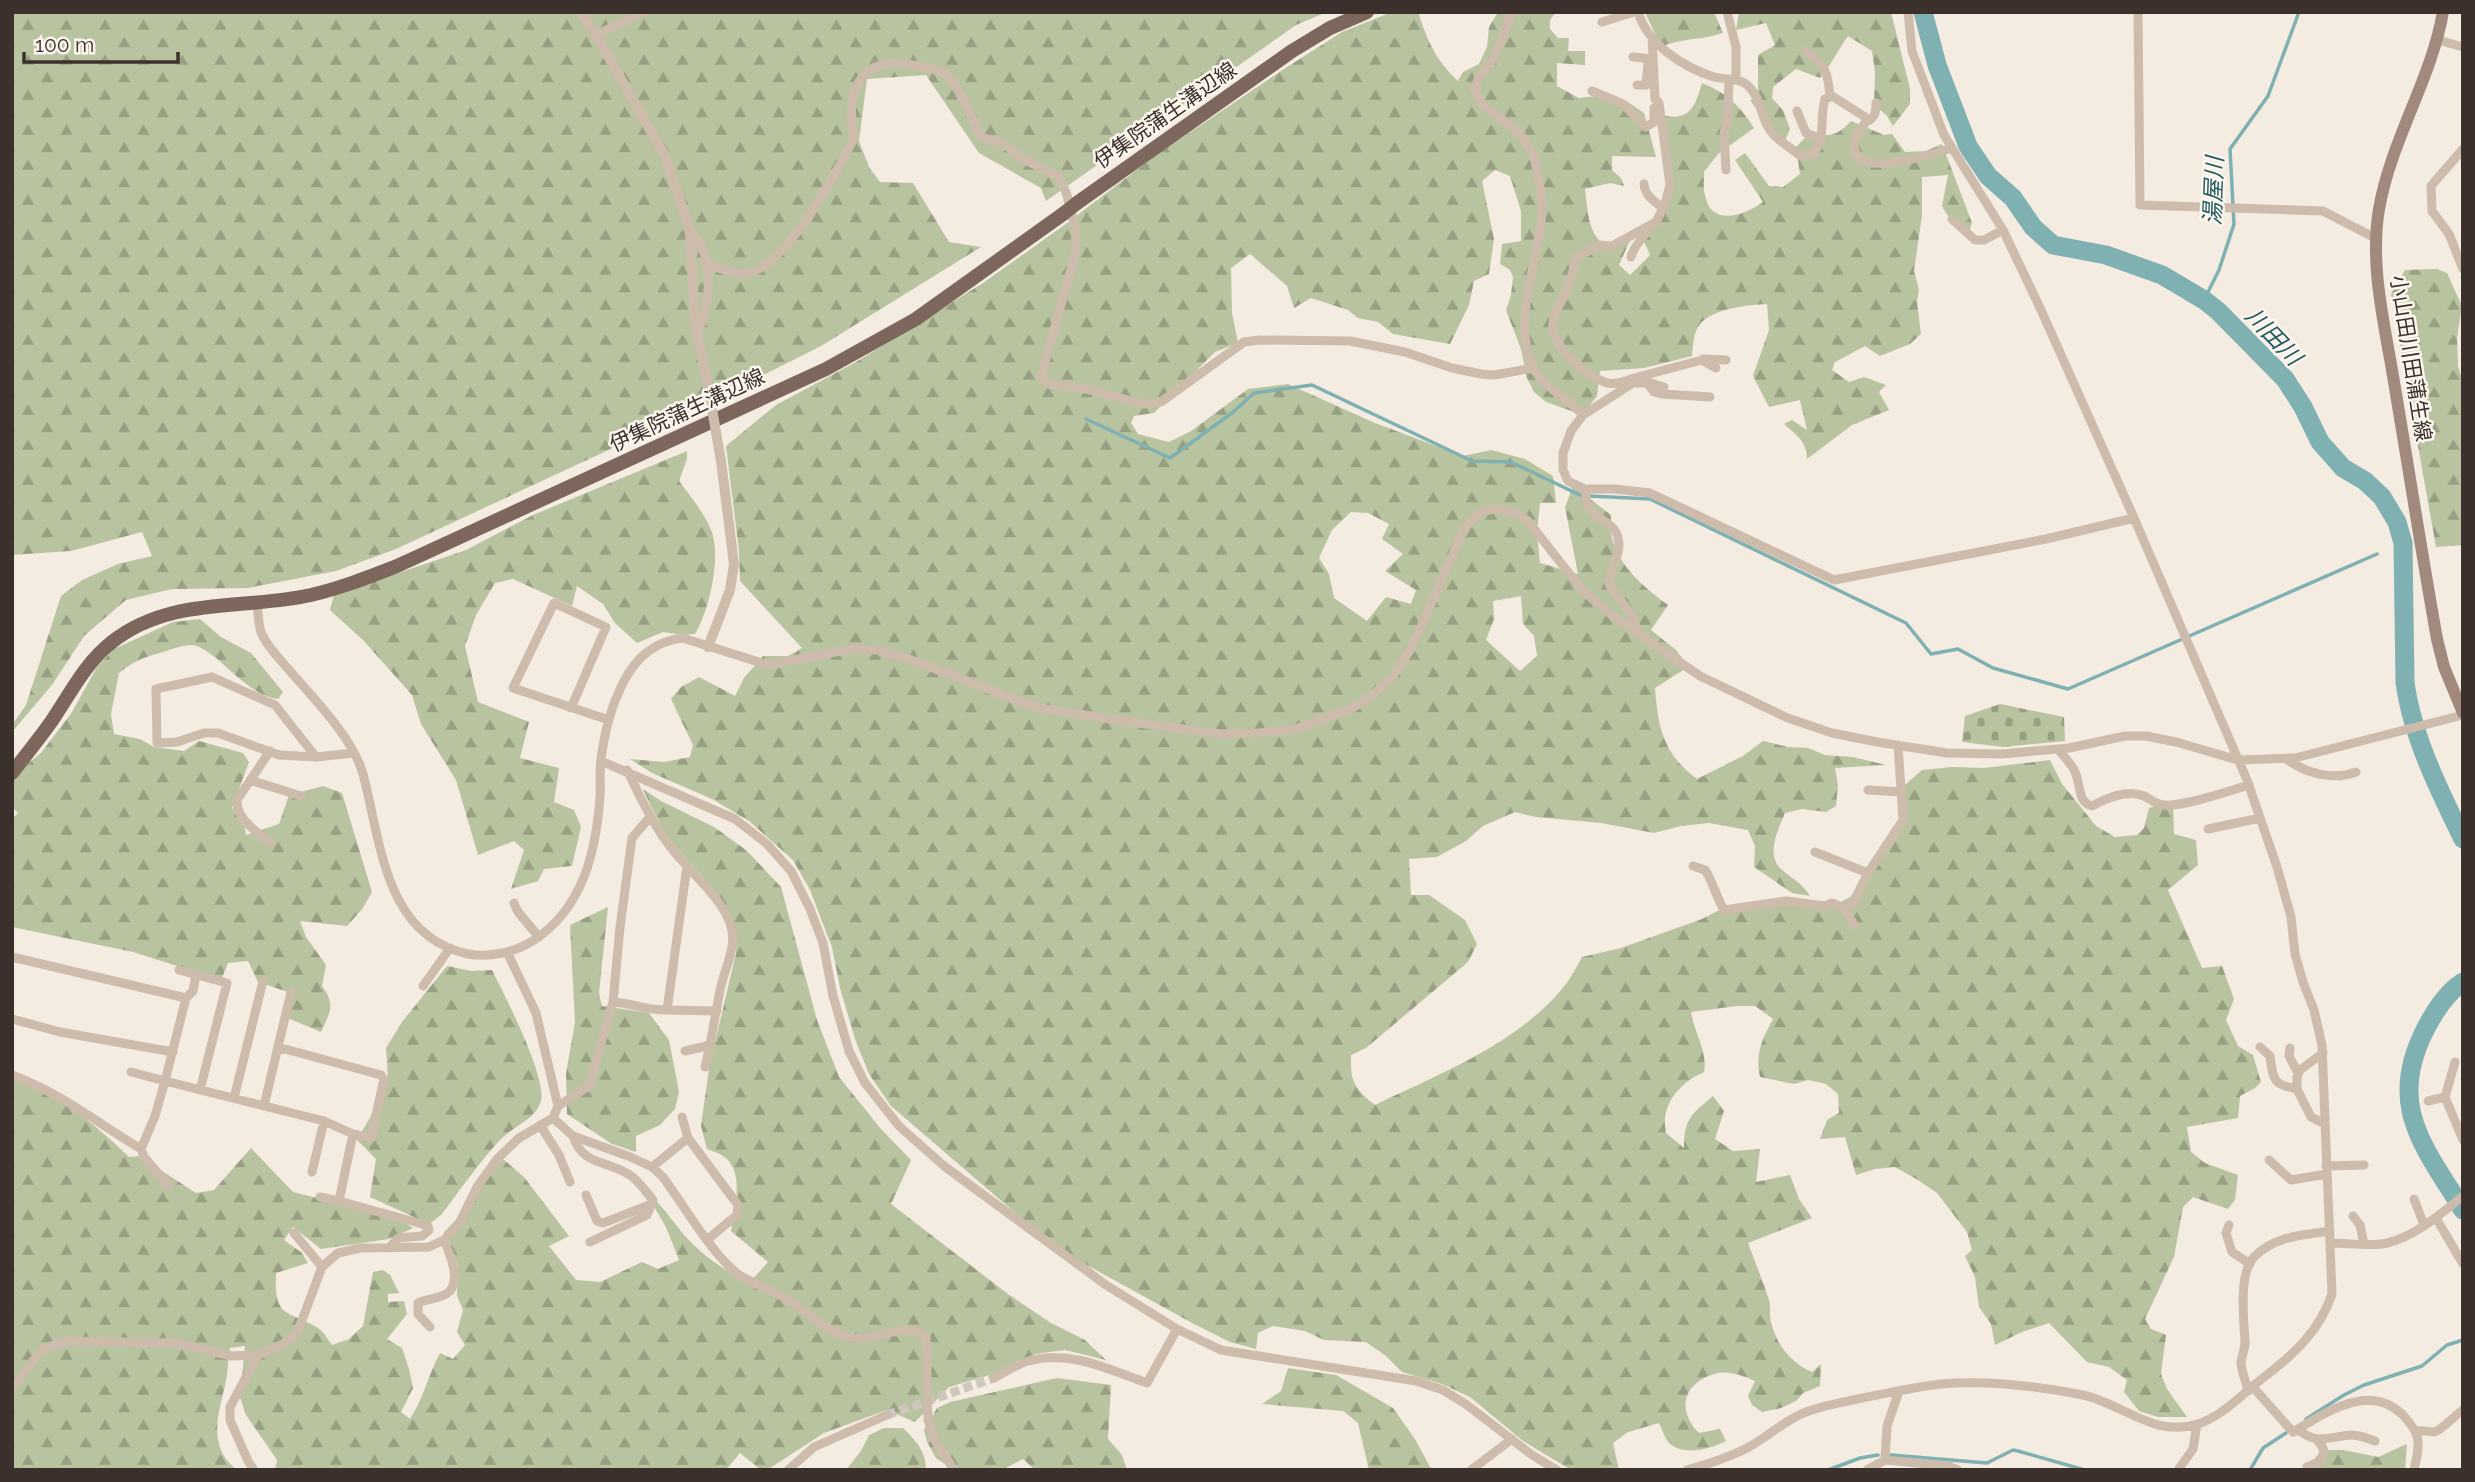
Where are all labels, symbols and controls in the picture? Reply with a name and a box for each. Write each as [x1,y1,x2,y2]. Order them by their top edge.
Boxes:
scale bar [24,21,178,65]
text: 100 m [35,32,94,57]
street label: 伊集院蒲生溝辺線 [1089,57,1241,173]
water label: 湯屋川 [2198,153,2228,226]
street label: 小山田川田蒲生線 [2386,273,2436,443]
water label: 川田川 [2240,302,2310,372]
street label: 伊集院蒲生溝辺線 [606,363,768,457]

